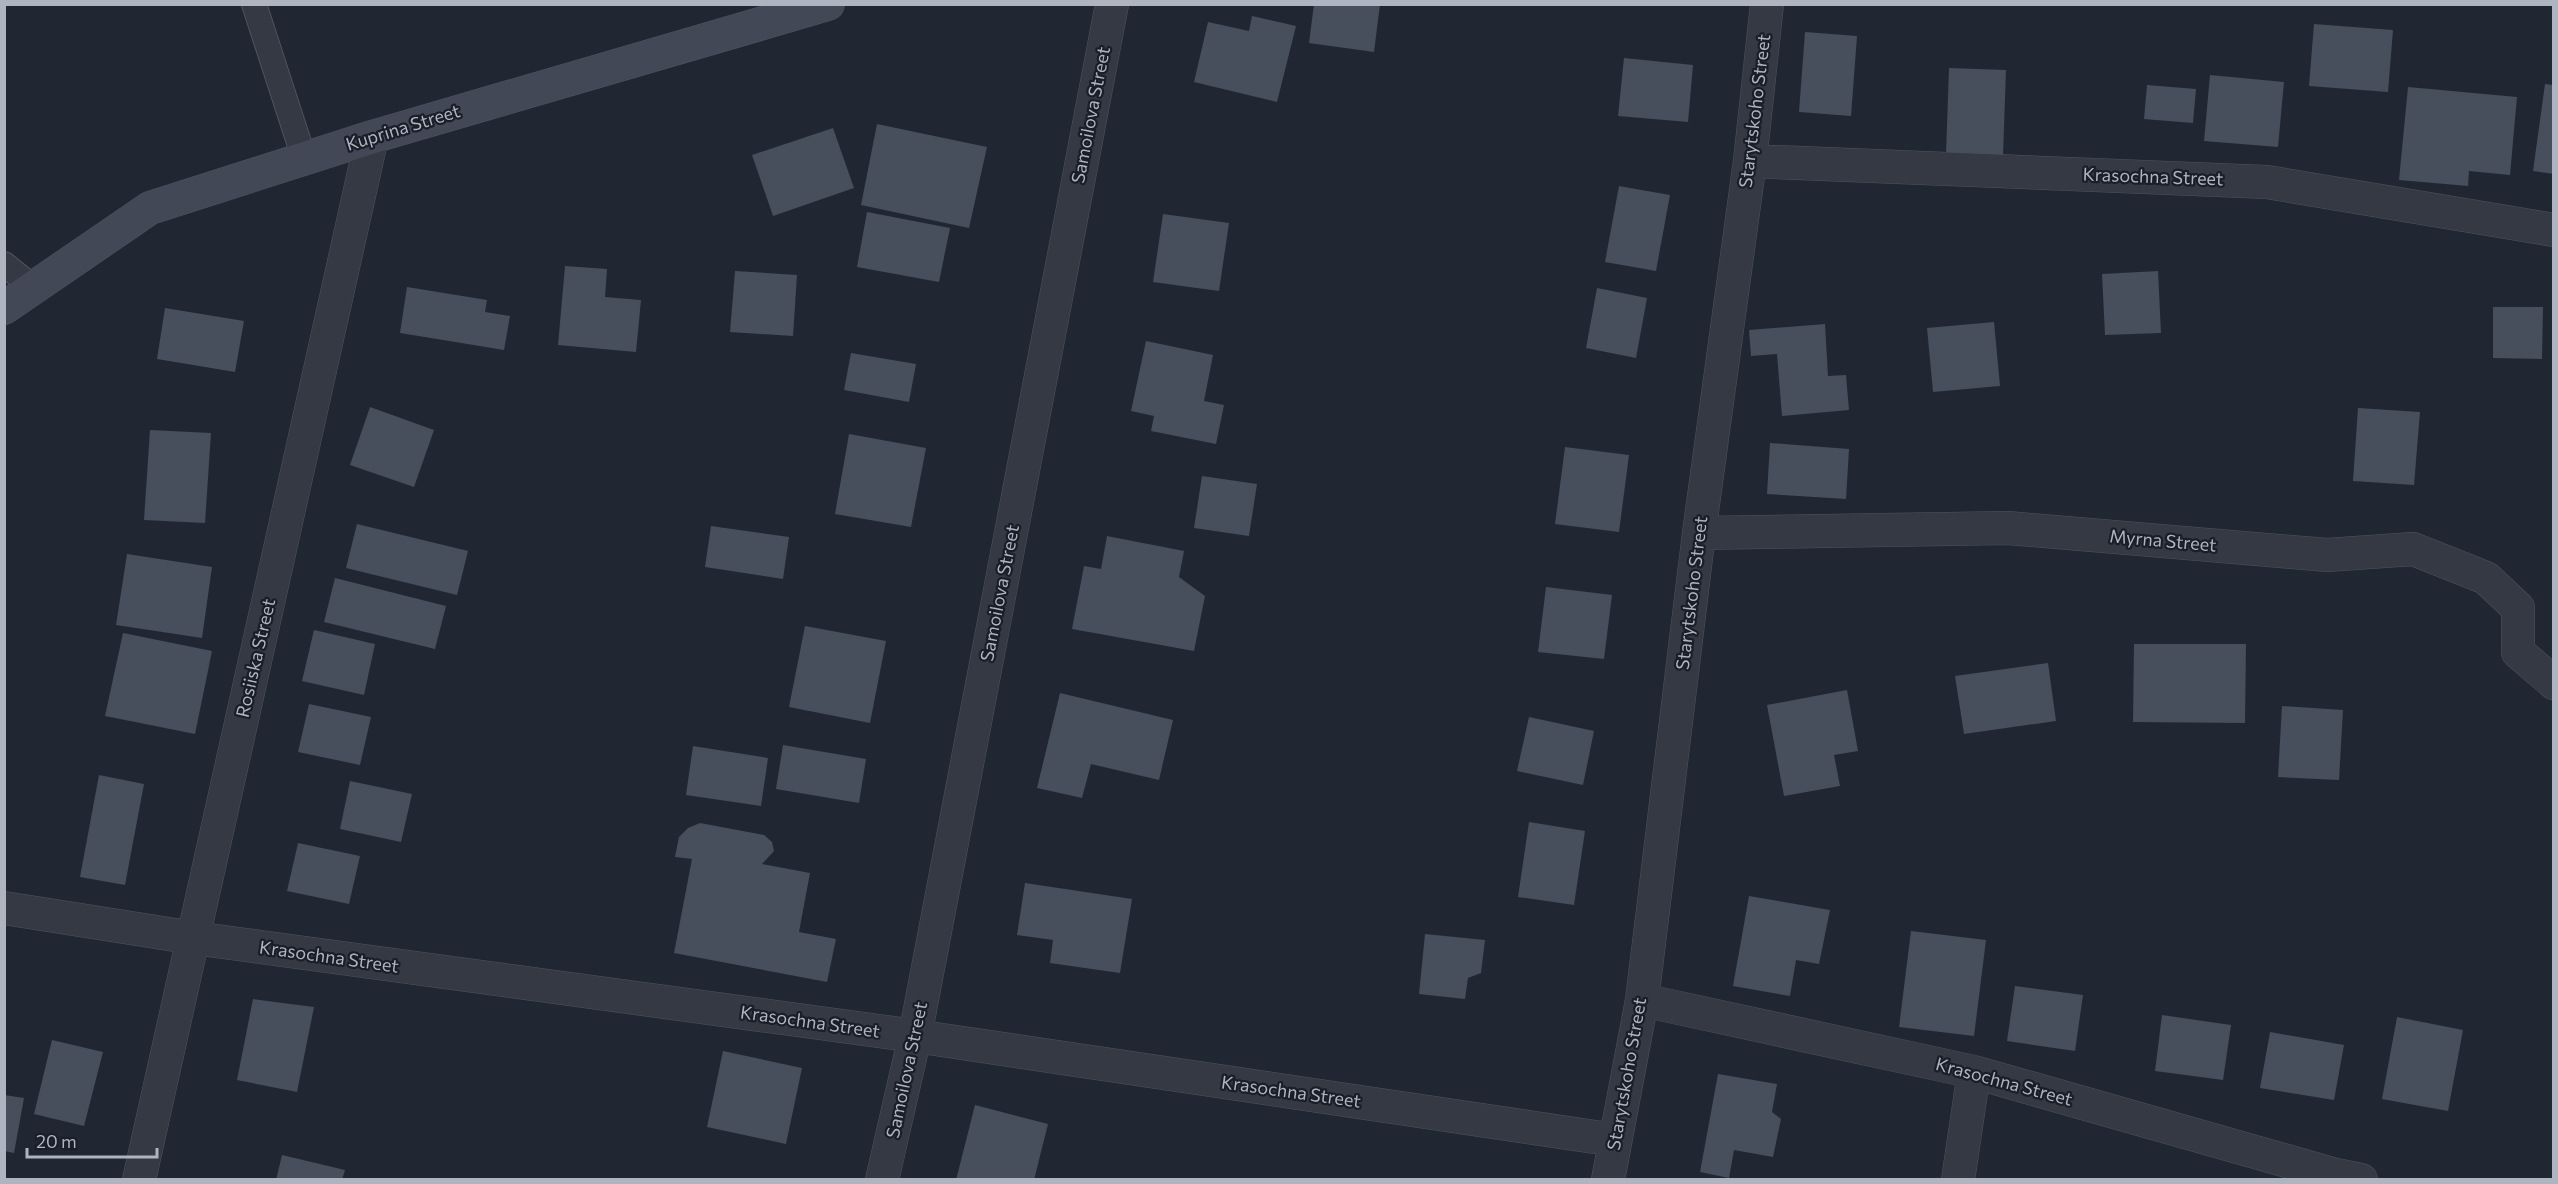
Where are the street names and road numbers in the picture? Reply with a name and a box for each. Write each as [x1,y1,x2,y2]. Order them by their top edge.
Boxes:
street label: Starytskoho Street [1734,33,1774,189]
street label: Samoilova Street [1066,45,1114,185]
street label: Kuprina Street [343,99,463,155]
street label: Krasochna Street [2082,163,2224,189]
street label: Starytskoho Street [1671,515,1711,671]
street label: Samoilova Street [975,523,1023,663]
street label: Myrna Street [2109,524,2217,556]
street label: Rosiiska Street [231,596,279,719]
street label: Krasochna Street [258,935,400,977]
street label: Starytskoho Street [1602,996,1650,1152]
street label: Krasochna Street [739,1000,881,1042]
street label: Samoilova Street [881,1000,931,1140]
street label: Krasochna Street [1933,1052,2075,1110]
street label: Krasochna Street [1220,1070,1362,1112]

